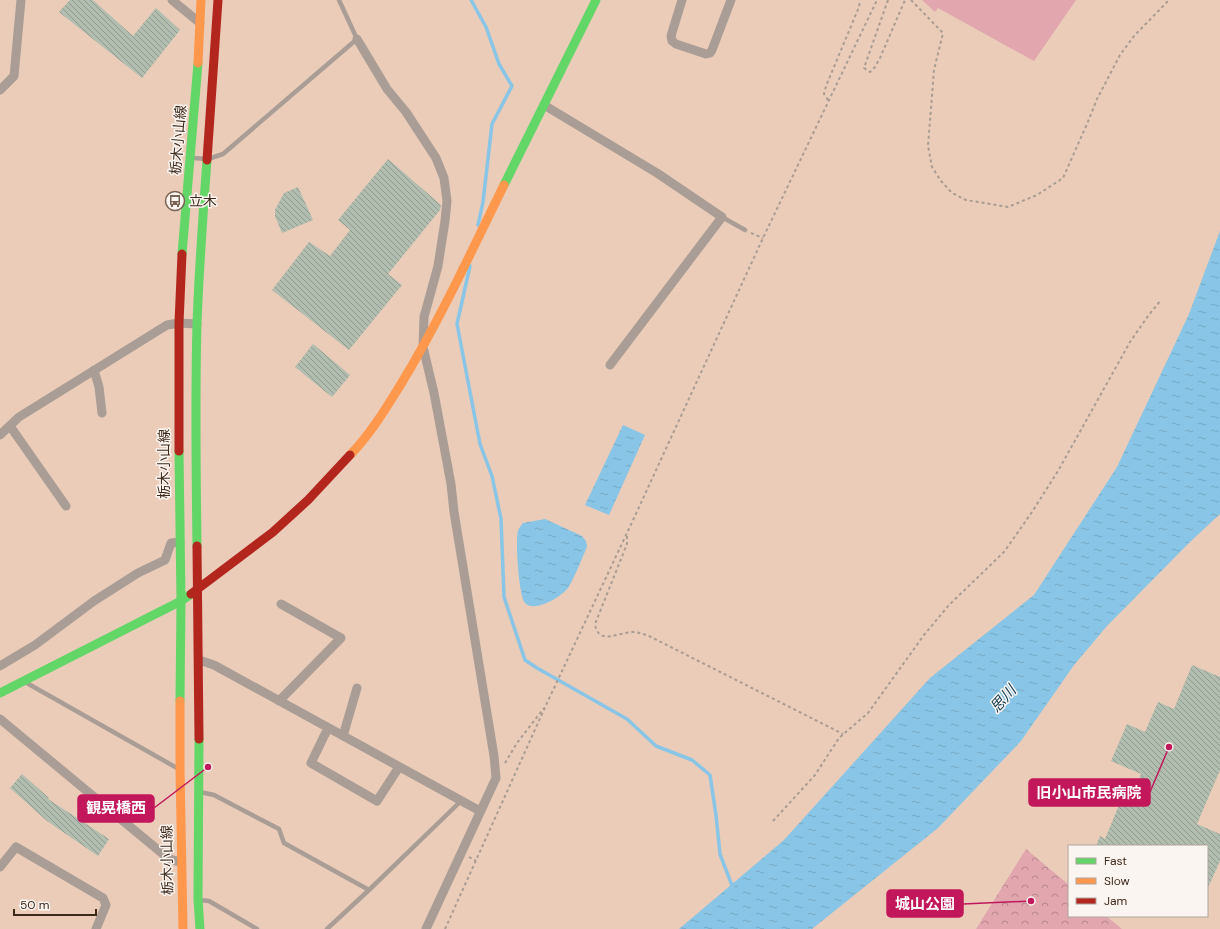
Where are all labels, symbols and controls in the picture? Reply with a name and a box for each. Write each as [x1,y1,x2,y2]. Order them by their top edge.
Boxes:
street label: 栃木小山線 [166,104,190,176]
bus stop icon: 立木 [164,190,186,212]
place label: 立木 [189,192,217,210]
street label: 栃木小山線 [155,429,173,499]
water label: 思川 [986,680,1022,717]
callout: 旧小山市民病院 [1029,779,1150,806]
text: 旧小山市民病院 [1036,783,1142,803]
callout: 観晃橋西 [78,795,154,822]
text: 観晃橋西 [86,798,146,818]
street label: 栃木小山線 [157,825,177,895]
legend [1068,845,1208,917]
text: Fast [1104,853,1127,869]
text: Slow [1104,873,1130,889]
callout: 城山公園 [887,890,963,917]
scale bar [14,891,96,917]
text: Jam [1104,893,1127,909]
text: 城山公園 [895,894,955,914]
text: 50 m [20,897,49,913]

